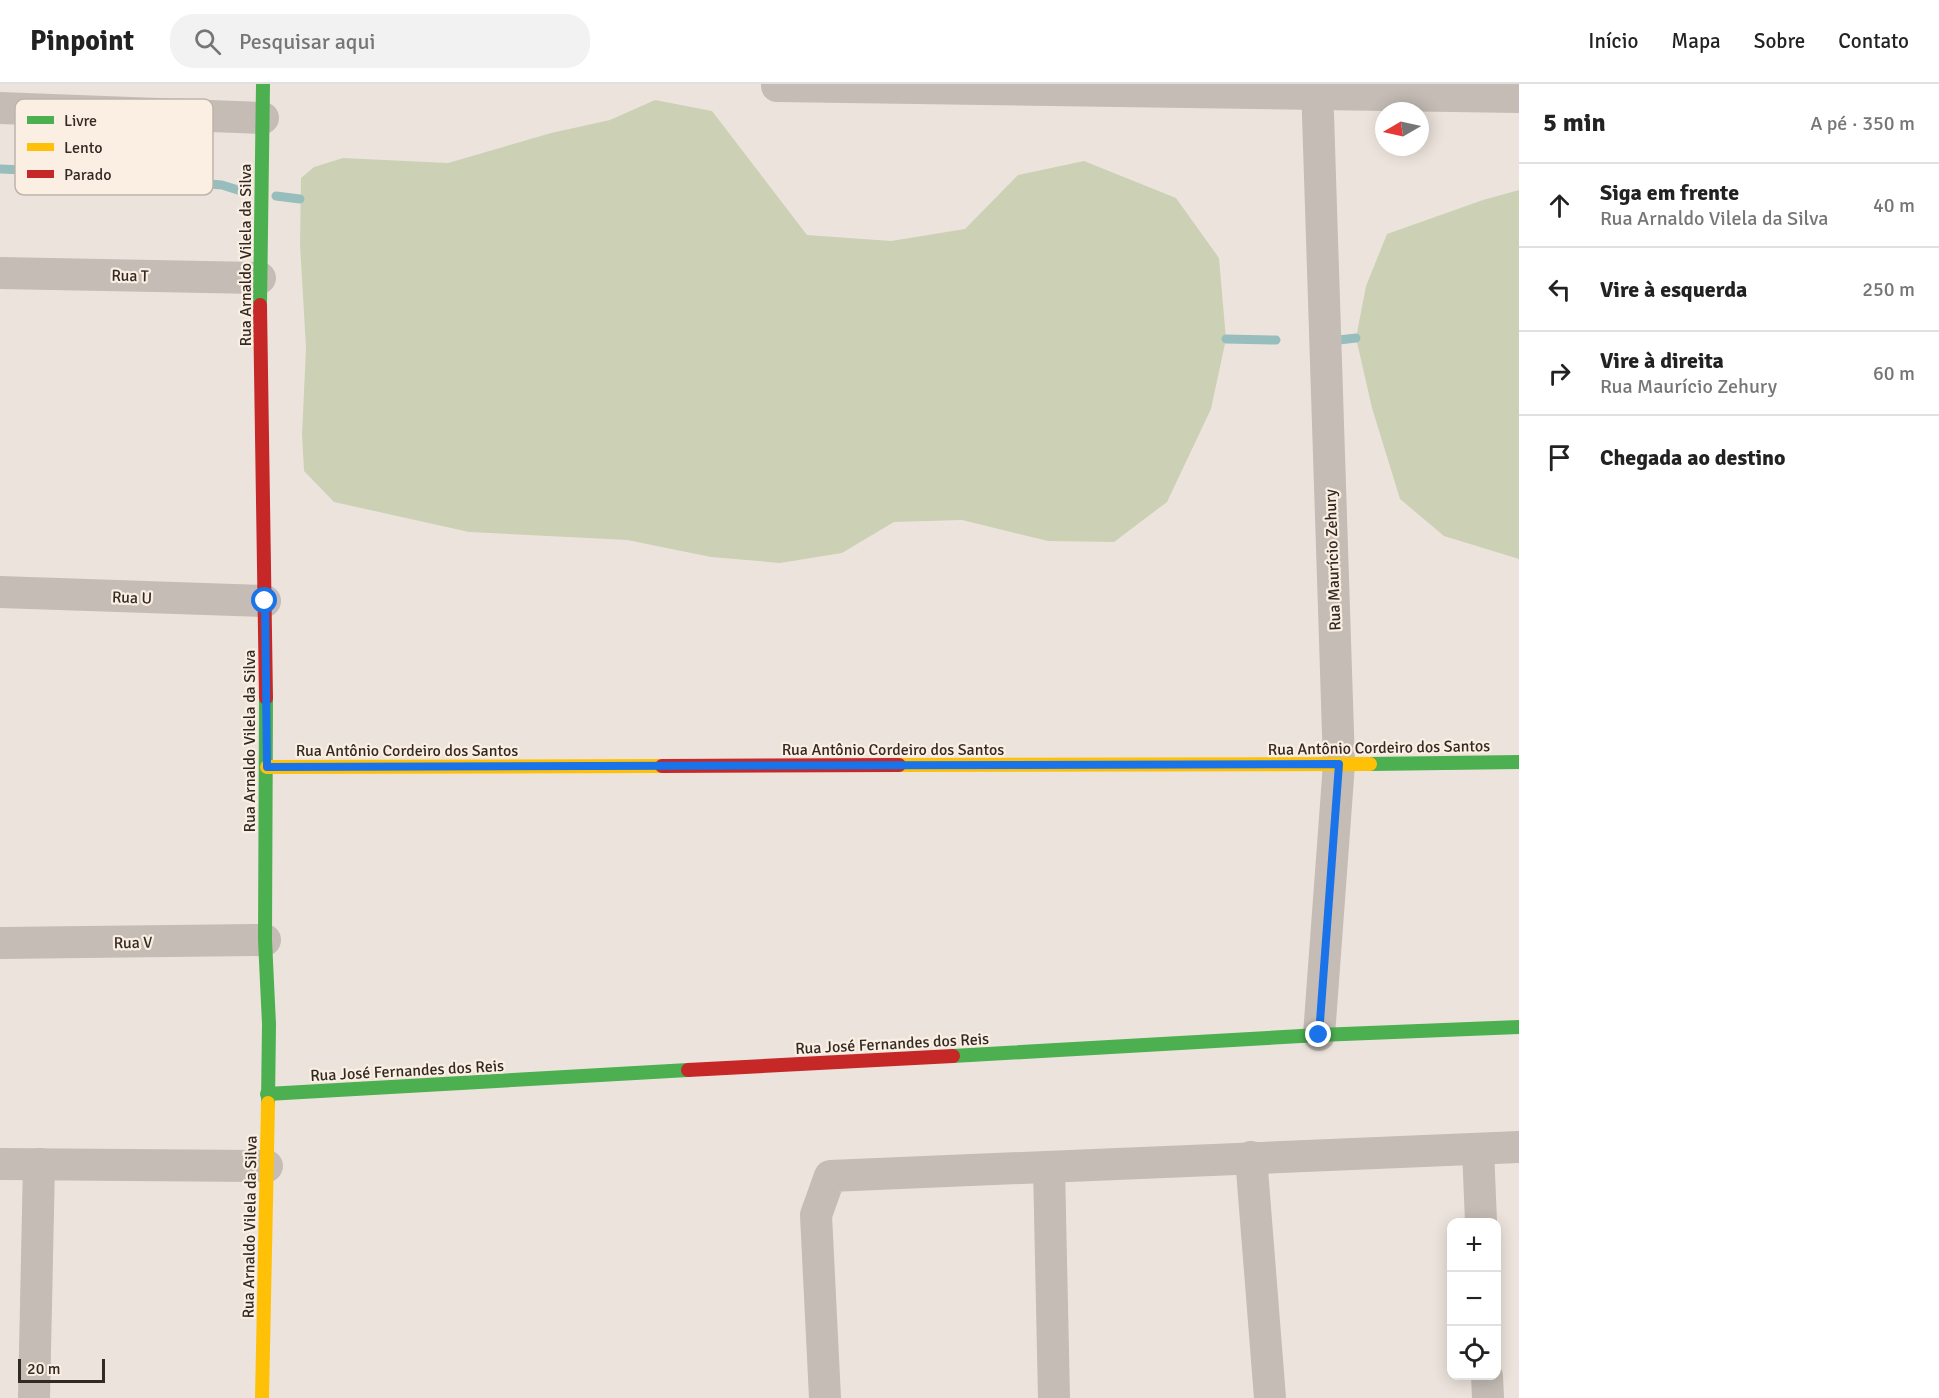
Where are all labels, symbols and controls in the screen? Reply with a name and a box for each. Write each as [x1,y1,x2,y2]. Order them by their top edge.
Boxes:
search box [170,14,590,68]
text: Pinpoint [30,24,134,58]
icon: search [191,25,224,58]
text: Pesquisar aqui [239,28,375,55]
text: Início [1588,28,1638,54]
text: Mapa [1671,28,1721,54]
text: Sobre [1754,28,1805,54]
text: Contato [1838,28,1909,54]
legend [15,99,213,195]
north arrow [1375,102,1429,156]
text: 5 min [1543,107,1606,139]
text: Livre [64,111,97,131]
text: A pé · 350 m [1810,111,1915,136]
text: Lento [64,138,102,158]
street label: Rua Arnaldo Vilela da Silva [236,164,256,346]
text: Parado [64,165,111,185]
text: Siga em frente [1600,179,1739,206]
icon: ahead [1543,189,1576,222]
text: 40 m [1873,193,1915,218]
text: Rua Arnaldo Vilela da Silva [1600,206,1828,231]
street label: Rua T [111,266,149,286]
icon: left [1543,273,1576,306]
text: Vire à esquerda [1600,276,1747,303]
text: 250 m [1862,277,1915,302]
text: Vire à direita [1600,347,1724,374]
icon: right [1543,357,1576,390]
text: 60 m [1873,361,1915,386]
text: Rua Maurício Zehury [1600,374,1777,399]
icon: arrive [1543,441,1576,474]
text: Chegada ao destino [1600,444,1786,471]
street label: Rua Maurício Zehury [1321,488,1345,631]
street label: Rua U [111,587,152,609]
route start [251,587,277,613]
street label: Rua Arnaldo Vilela da Silva [240,650,260,832]
street label: Rua Antônio Cordeiro dos Santos [1268,736,1490,760]
street label: Rua Antônio Cordeiro dos Santos [782,740,1004,760]
street label: Rua Antônio Cordeiro dos Santos [296,741,518,761]
street label: Rua V [113,933,153,953]
route end [1305,1021,1331,1047]
street label: Rua José Fernandes dos Reis [795,1029,989,1059]
street label: Rua José Fernandes dos Reis [310,1056,504,1086]
street label: Rua Arnaldo Vilela da Silva [238,1135,262,1319]
map controls [1447,1218,1501,1380]
button: + [1447,1218,1501,1272]
button: − [1447,1272,1501,1326]
button: locate [1447,1326,1501,1380]
scale bar [18,1356,105,1384]
text: 20 m [27,1359,61,1379]

